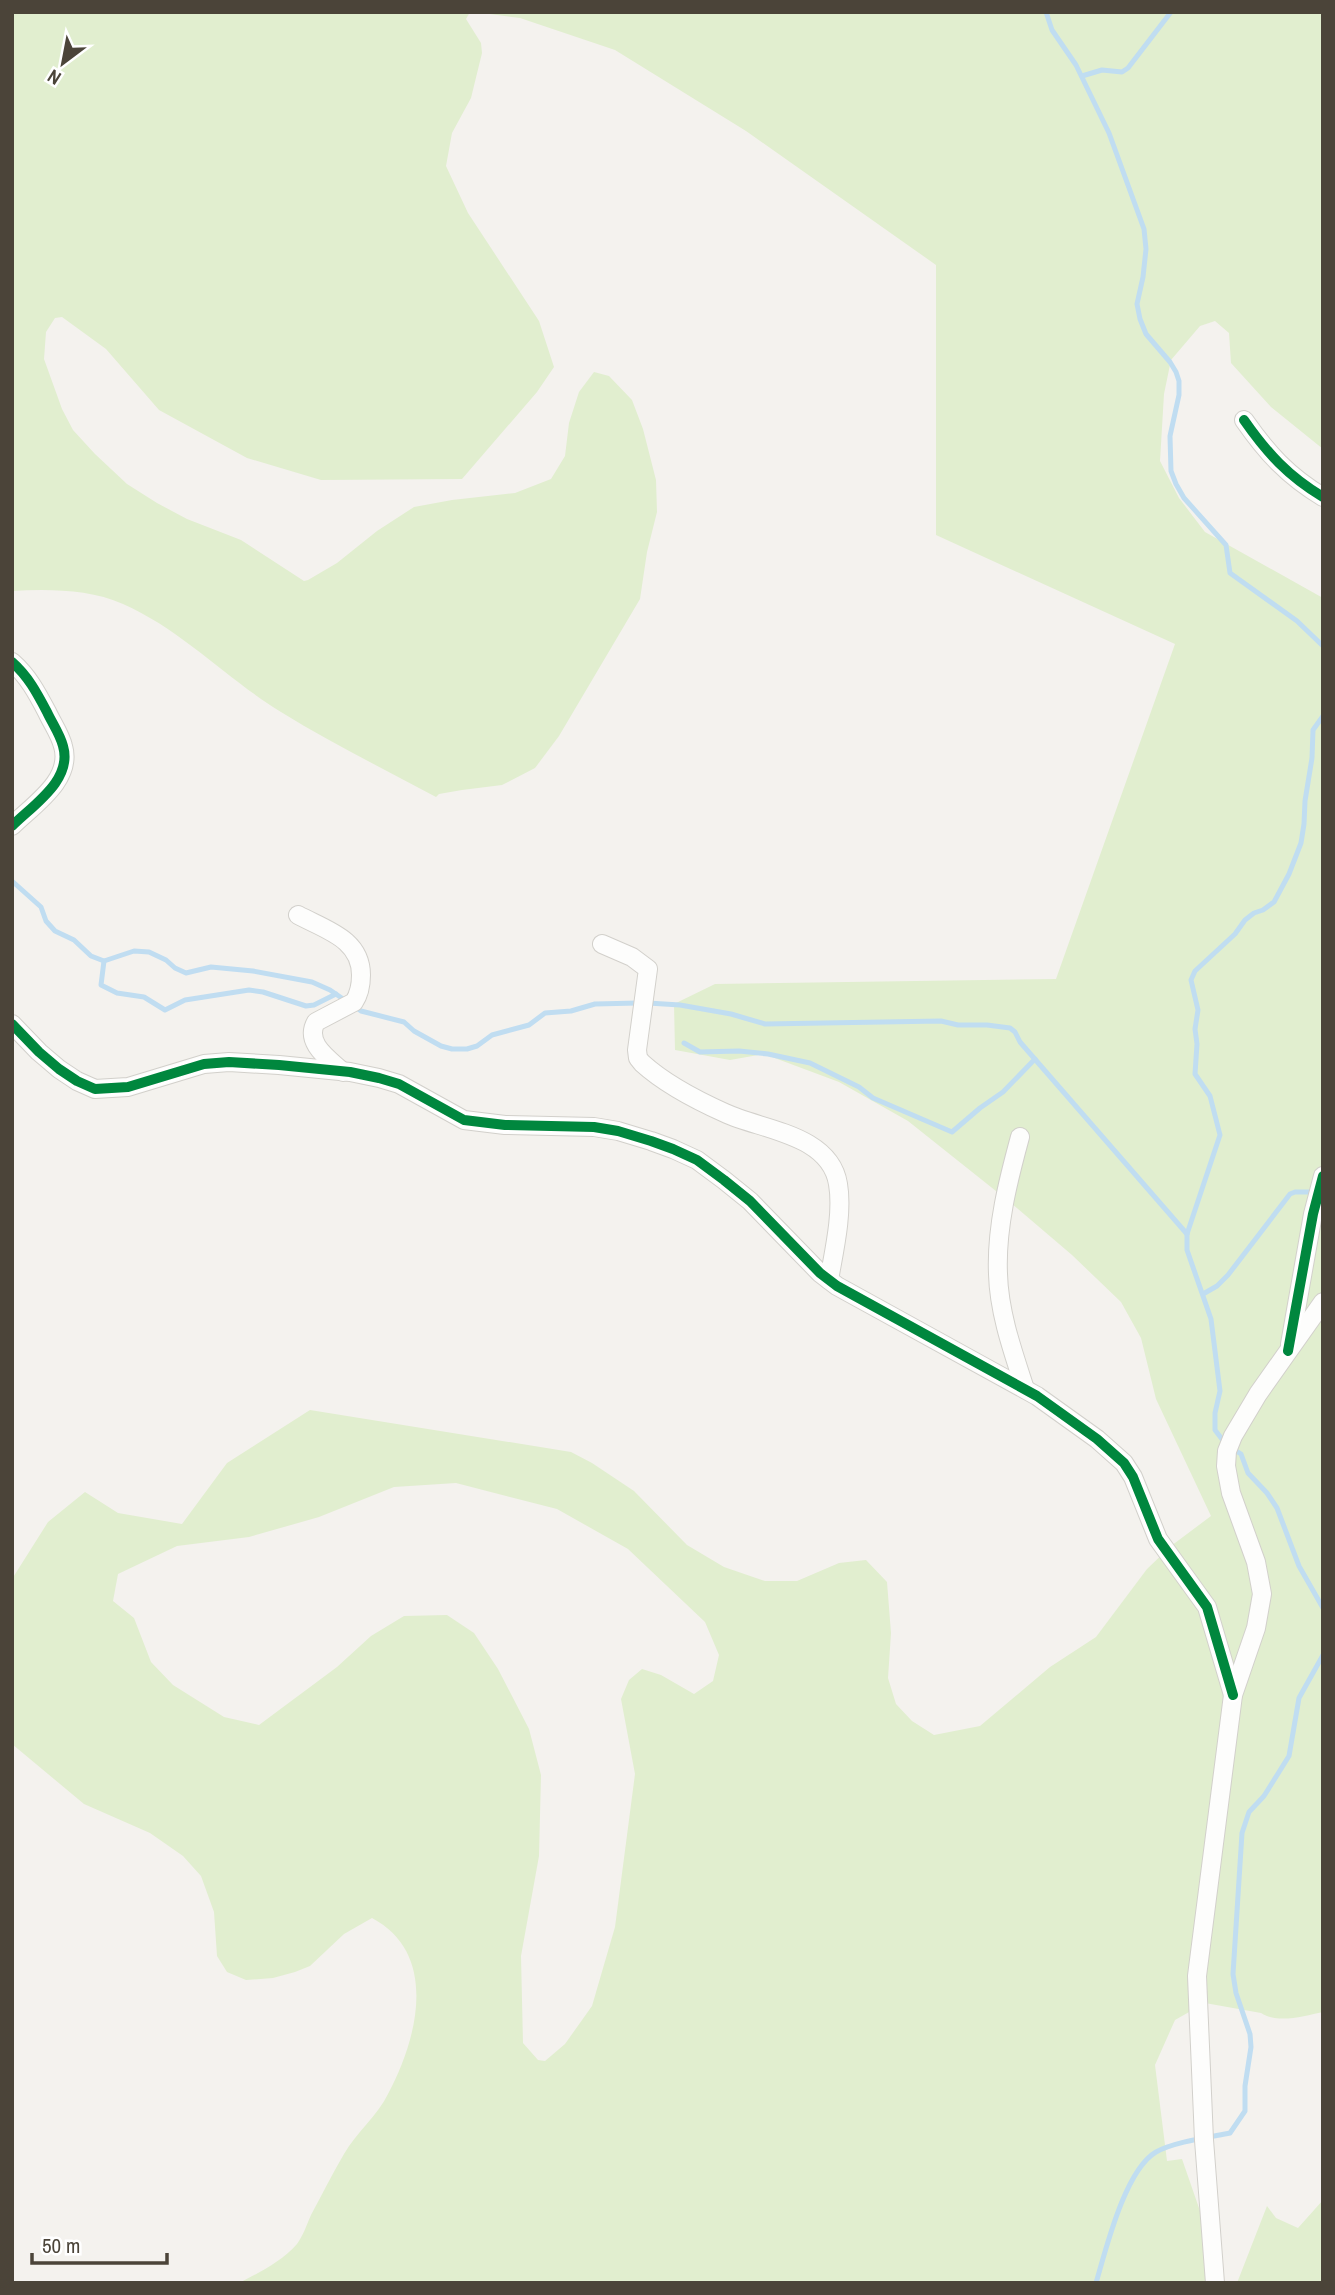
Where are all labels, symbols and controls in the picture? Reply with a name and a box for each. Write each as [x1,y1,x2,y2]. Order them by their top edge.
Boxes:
north arrow [28,28,98,98]
text: N [42,63,66,91]
scale bar [32,2222,166,2266]
text: 50 m [42,2231,80,2260]

